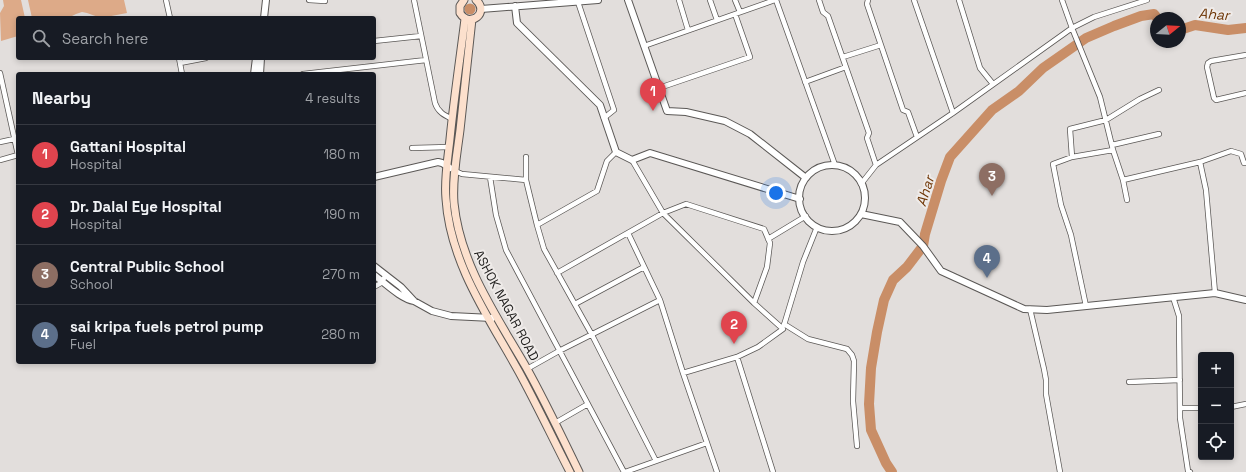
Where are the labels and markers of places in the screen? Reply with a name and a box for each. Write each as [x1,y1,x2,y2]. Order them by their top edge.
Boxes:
pin: 1 [640,78,666,111]
pin: 3 [979,163,1005,196]
pin: 4 [974,245,1000,278]
pin: 2 [721,311,747,344]

